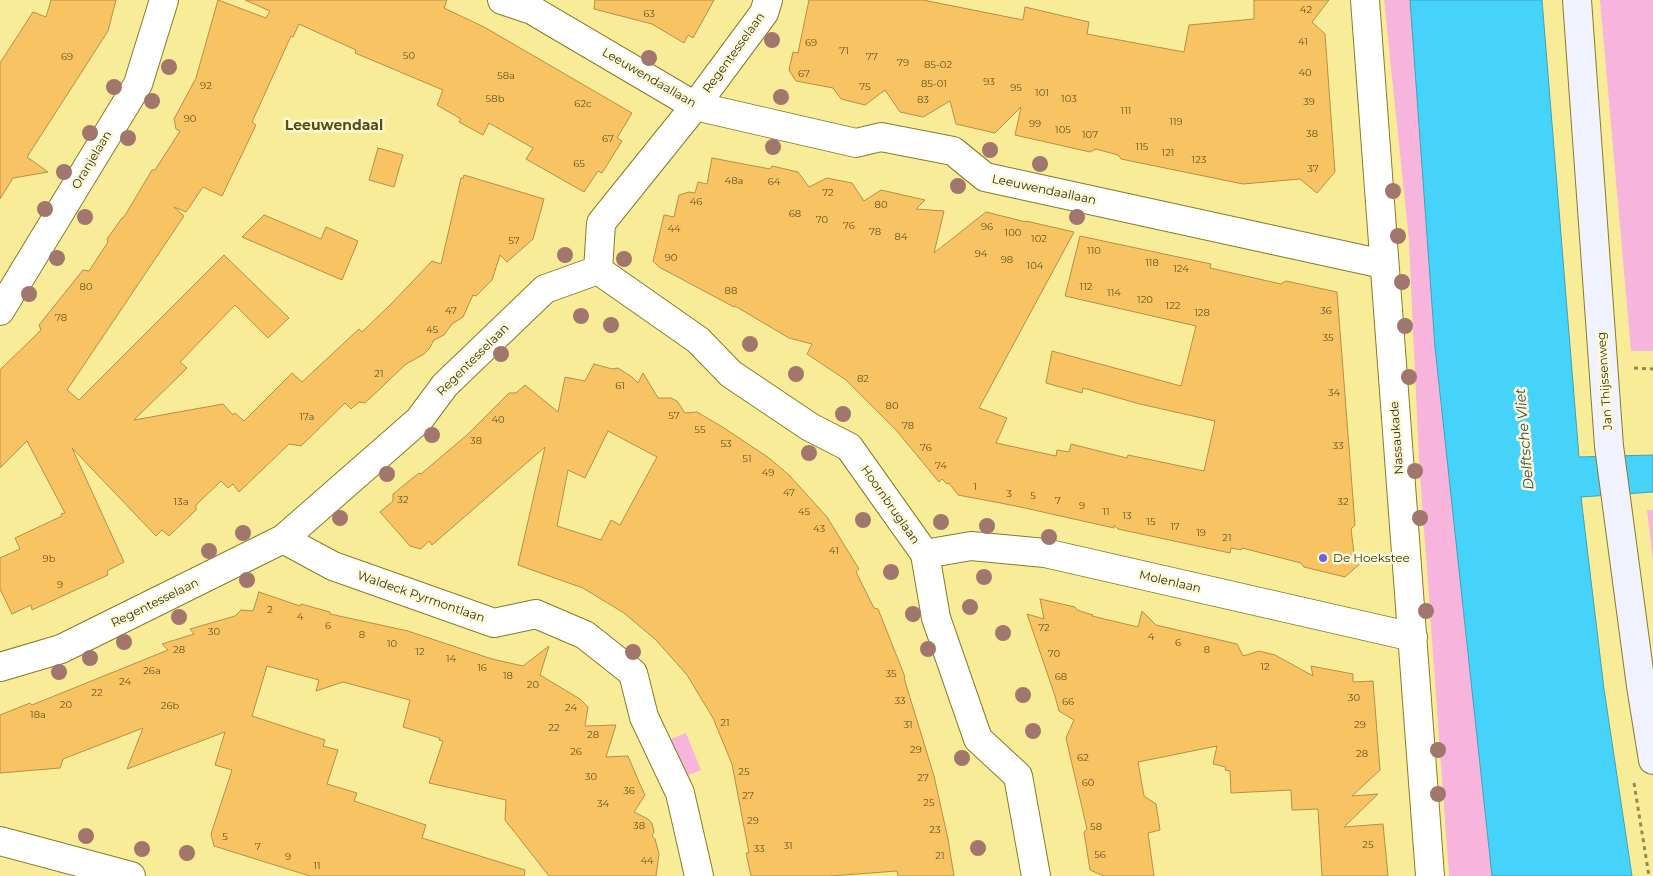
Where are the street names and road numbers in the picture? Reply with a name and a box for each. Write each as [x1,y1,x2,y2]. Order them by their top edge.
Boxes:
street label: Regentesselaan [700,10,768,96]
street label: Leeuwendaallaan [599,45,699,111]
street label: Oranjelaan [69,128,115,192]
street label: Leeuwendaallaan [991,172,1097,208]
street label: Regentesselaan [434,321,512,399]
street label: Jan Thijssenweg [1594,331,1616,431]
street label: Nassaukade [1387,401,1407,475]
street label: Hoornbruglaan [858,463,922,547]
street label: Waldeck Pyrmontlaan [355,568,487,626]
street label: Molenlaan [1138,568,1202,596]
street label: Regentesselaan [109,576,201,630]

